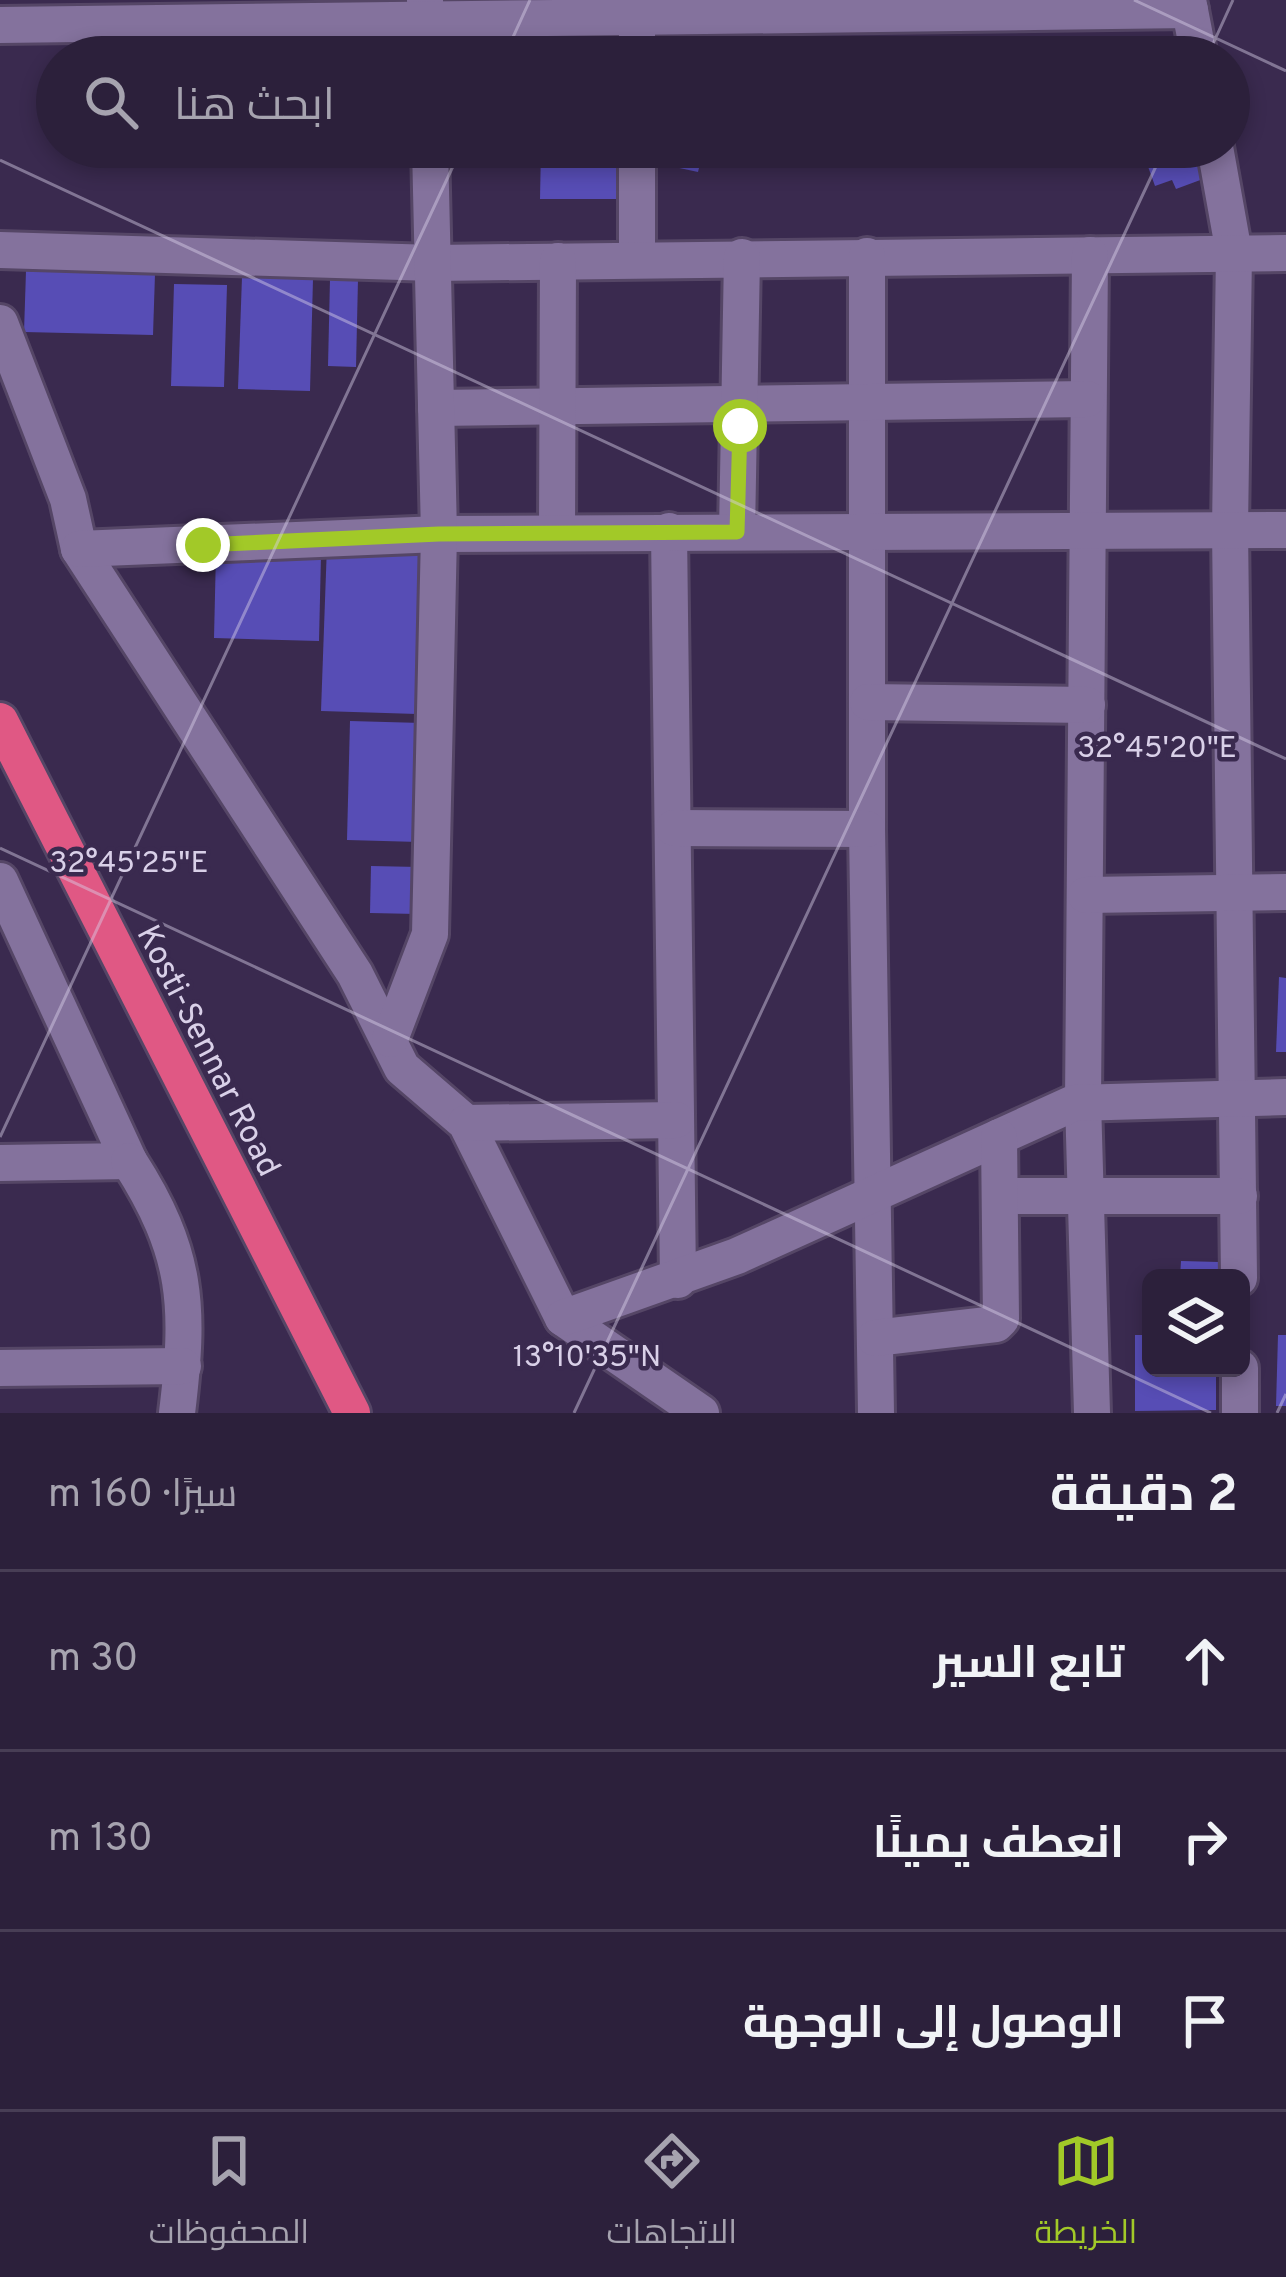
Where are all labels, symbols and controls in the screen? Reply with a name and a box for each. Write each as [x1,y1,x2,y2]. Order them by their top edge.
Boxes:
search box [36,36,1250,168]
icon: search [78,69,144,135]
text: ابحث هنا [174,79,335,136]
route start [713,399,767,453]
route end [176,518,230,572]
text: 32°45'20"E [1077,731,1237,768]
text: 32°45'25"E [50,846,208,883]
street label: Kosti-Sennar Road [125,919,288,1185]
map controls [1142,1269,1250,1377]
button: layers [1142,1269,1250,1377]
text: 13°10'35"N [513,1340,661,1377]
text: 2 دقيقة [1050,1465,1238,1530]
text: سيرًا · 160 m [48,1472,237,1521]
icon: ahead [1172,1628,1238,1694]
text: 30 m [48,1636,138,1685]
text: تابع السير [934,1637,1124,1694]
icon: right [1172,1808,1238,1874]
text: 130 m [48,1816,153,1865]
text: انعطف يمينًا [873,1817,1124,1874]
icon: arrive [1172,1988,1238,2054]
text: الوصول إلى الوجهة [743,1997,1124,2054]
tab: المحفوظات [149,2128,309,2262]
tab: الاتجاهات [607,2128,737,2262]
tab: الخريطة [1034,2128,1137,2262]

